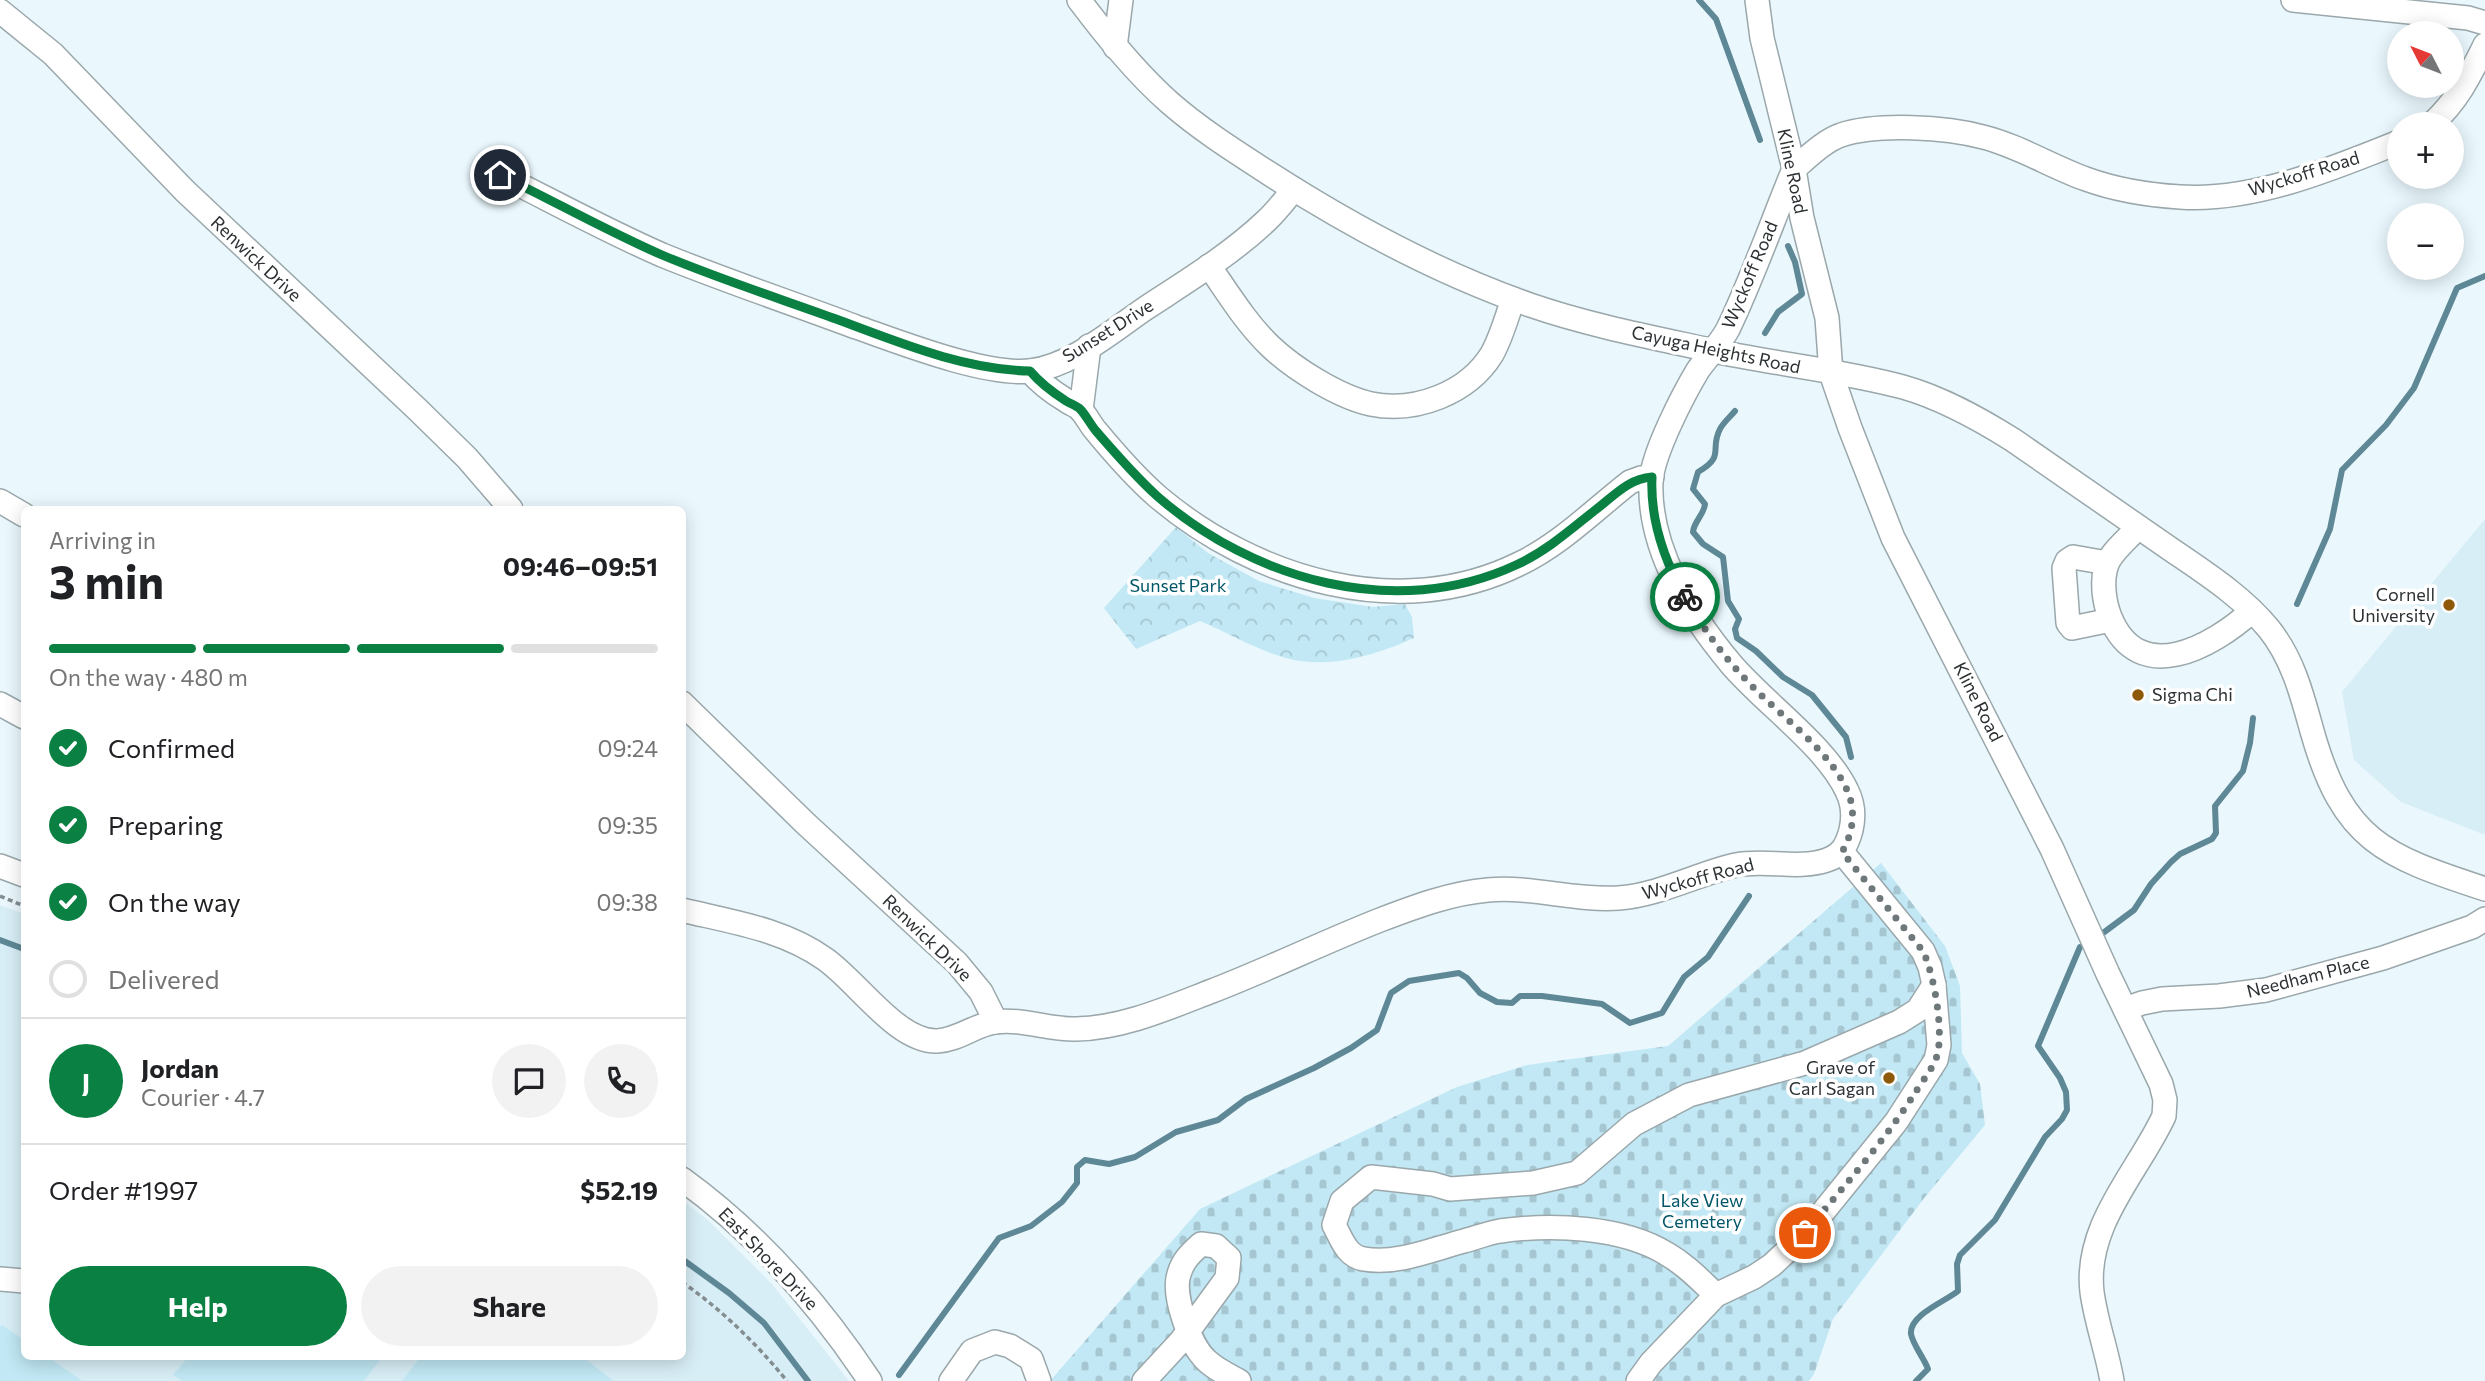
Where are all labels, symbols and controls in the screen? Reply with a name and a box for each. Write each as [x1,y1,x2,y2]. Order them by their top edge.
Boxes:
north arrow [2387,21,2464,98]
map controls [2387,21,2464,280]
button: + [2387,112,2464,189]
street label: Kline Road [1773,126,1813,215]
pin [470,145,530,205]
street label: Wyckoff Road [2246,146,2362,200]
icon: home [481,156,519,194]
button: − [2387,203,2464,280]
street label: Renwick Drive [207,211,306,306]
street label: Wyckoff Road [1716,217,1782,332]
street label: Sunset Drive [1058,294,1157,367]
street label: Cayuga Heights Road [1630,320,1803,378]
text: Arriving in [49,526,156,554]
text: 09:46–09:51 [503,550,658,581]
text: 3 min [49,552,164,608]
courier [1650,562,1720,632]
park label: Sunset Park [1130,574,1227,596]
icon: bike [1666,578,1704,616]
place label: Cornell University [2352,583,2435,626]
marker: Cornell University [2441,597,2457,613]
street label: Kline Road [1949,658,2008,745]
text: On the way · 480 m [49,663,248,691]
place label: Sigma Chi [2152,683,2233,705]
marker: Sigma Chi [2130,687,2146,703]
icon: check [49,729,87,767]
text: Confirmed [108,732,235,763]
text: 09:24 [597,734,658,762]
icon: check [49,806,87,844]
text: Preparing [108,809,223,840]
text: 09:35 [597,811,658,839]
street label: Wyckoff Road [1639,853,1756,904]
icon: check [49,883,87,921]
text: On the way [108,886,241,917]
text: 09:38 [597,888,658,916]
street label: Renwick Drive [878,889,977,985]
street label: Needham Place [2244,950,2371,1002]
text: Delivered [108,963,219,994]
button: chat [492,1044,566,1118]
button: phone [584,1044,658,1118]
text: Jordan [141,1052,219,1083]
place label: Grave of Carl Sagan [1789,1056,1876,1099]
text: J [82,1066,90,1097]
marker: Grave of Carl Sagan [1881,1070,1897,1086]
text: Courier · 4.7 [141,1083,265,1111]
text: Order #1997 [49,1174,198,1205]
text: $52.19 [580,1174,658,1205]
park label: Lake View Cemetery [1661,1189,1743,1232]
street label: East Shore Drive [714,1202,823,1314]
pin [1775,1203,1835,1263]
icon: bag [1786,1214,1824,1252]
button: Help [49,1266,347,1346]
button: Share [361,1266,658,1346]

